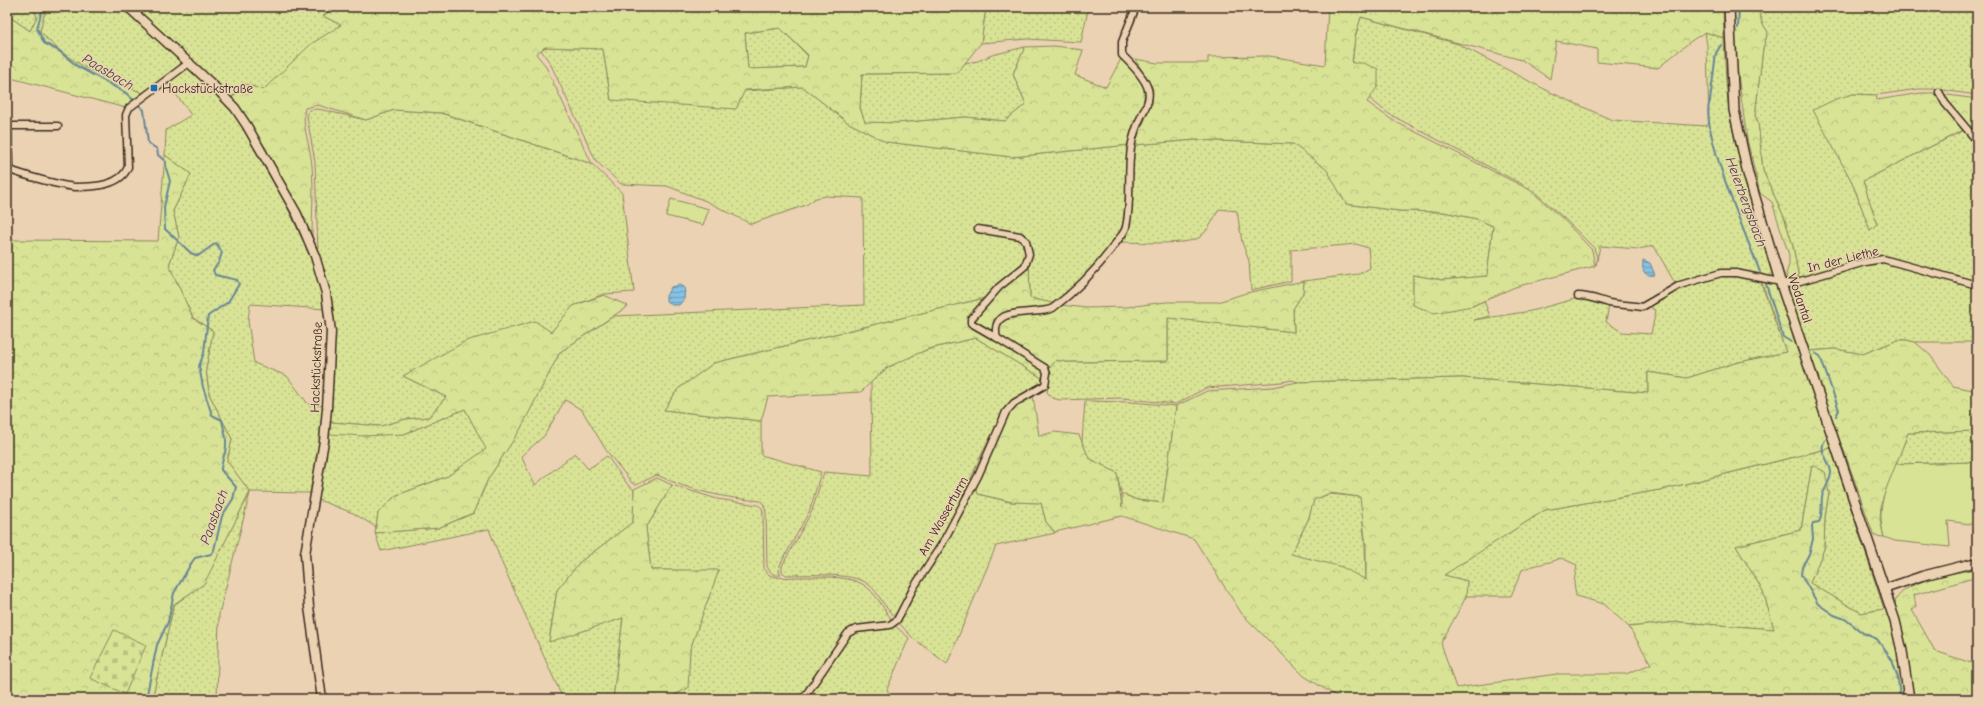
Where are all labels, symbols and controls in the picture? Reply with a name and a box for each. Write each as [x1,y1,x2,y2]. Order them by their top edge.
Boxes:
water label: Paasbach [79,50,137,94]
place label: Hackstückstraße [162,81,254,96]
marker: Hackstückstraße [149,83,159,93]
water label: Heierbergsbach [1722,155,1770,249]
street label: In der Liethe [1806,243,1881,275]
street label: Wodantal [1785,271,1815,325]
street label: Hackstückstraße [307,321,325,413]
street label: Am Wasserturm [915,474,971,558]
water label: Paasbach [196,487,232,547]

